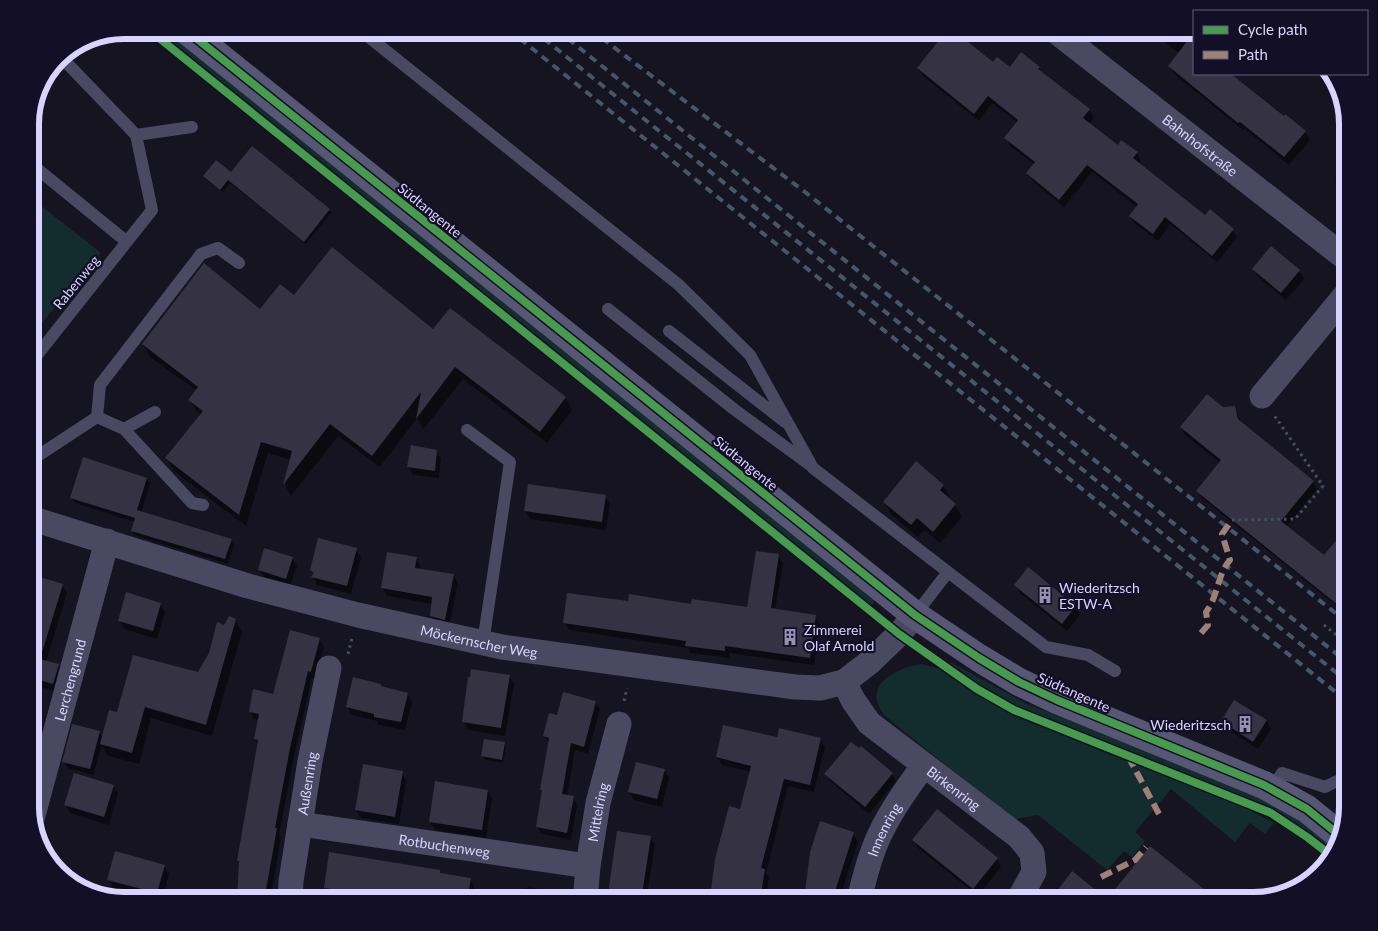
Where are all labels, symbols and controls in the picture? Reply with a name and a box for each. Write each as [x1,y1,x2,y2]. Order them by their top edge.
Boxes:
legend [1193,10,1368,75]
text: Cycle path [1238,20,1307,38]
text: Path [1238,45,1268,63]
street label: Bahnhofstraße [1160,110,1241,179]
street label: Südtangente [395,179,465,241]
street label: Rabenweg [49,252,103,312]
street label: Südtangente [711,432,781,494]
place label: Wiederitzsch ESTW-A [1059,579,1140,612]
building icon: Wiederitzsch ESTW-A [1035,585,1055,605]
street label: Möckernscher Weg [419,621,539,660]
place label: Zimmerei Olaf Arnold [804,621,874,654]
building icon: Zimmerei Olaf Arnold [780,627,800,647]
street label: Lerchengrund [50,637,89,723]
street label: Südtangente [1035,668,1113,716]
building icon: Wiederitzsch [1235,714,1255,734]
place label: Wiederitzsch [1150,716,1231,733]
street label: Außenring [293,750,320,816]
street label: Birkenring [924,762,984,813]
street label: Mittelring [583,780,612,843]
street label: Innenring [863,799,904,859]
street label: Rotbuchenweg [398,830,491,860]

